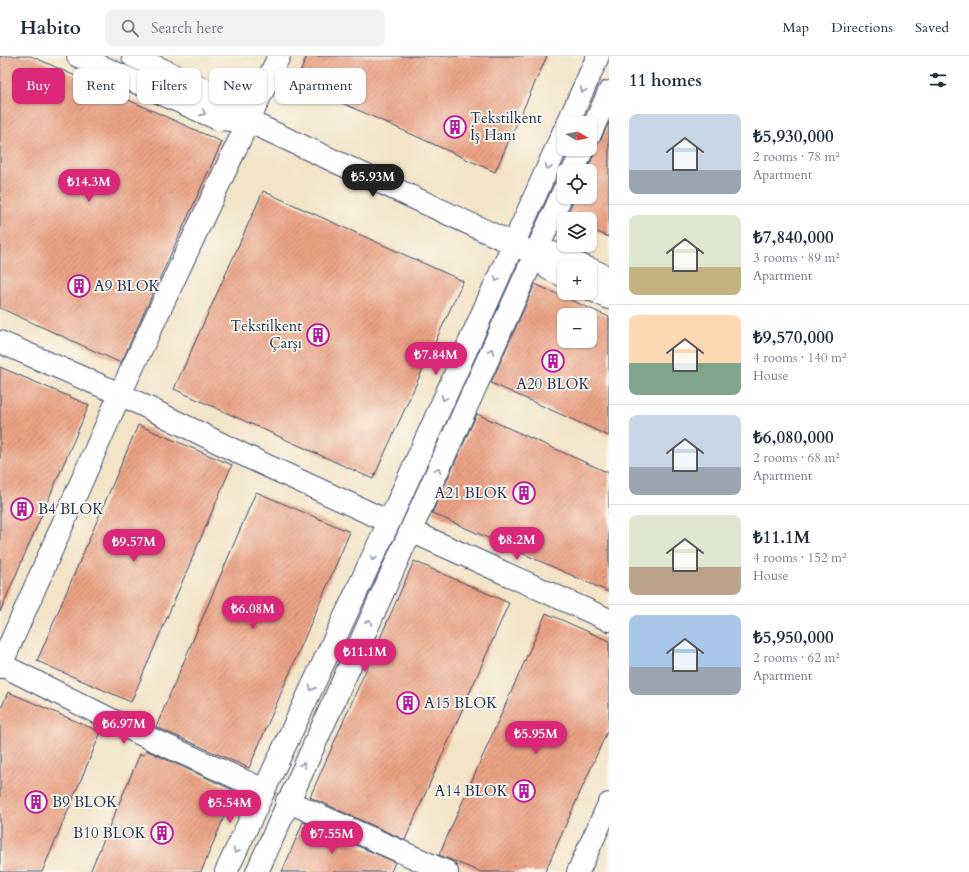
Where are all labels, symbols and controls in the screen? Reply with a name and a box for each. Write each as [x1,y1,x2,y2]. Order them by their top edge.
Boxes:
search box [105,10,385,46]
text: Habito [20,15,81,41]
icon: search [119,17,141,39]
text: Search here [151,18,224,38]
text: Map [783,18,809,37]
text: Directions [831,18,893,37]
text: Saved [915,18,949,37]
chip: Buy [12,68,65,104]
chip: Rent [73,68,129,104]
chip: Filters [137,68,201,104]
chip: New [209,68,267,104]
chip: Apartment [275,68,366,104]
text: 11 homes [629,69,702,92]
icon: filters [927,69,949,91]
one-way arrow [580,85,588,93]
one-way arrow [198,108,206,116]
place label: Tekstilkent İş Hanı [470,108,542,145]
building icon: Tekstilkent İş Hanı [442,114,468,140]
north arrow [557,116,597,156]
map controls [557,116,597,348]
text: ₺5,930,000 [753,125,834,148]
icon: home [661,130,709,178]
text: 2 rooms · 78 m² [753,148,840,166]
one-way arrow [545,162,553,170]
pin: ₺5.93M [340,164,406,198]
button: locate [557,164,597,204]
text: Apartment [753,166,812,184]
text: ₺5.93M [351,168,395,186]
pin: ₺14.3M [56,169,122,203]
text: ₺14.3M [67,173,111,191]
button: layers [557,212,597,252]
text: ₺7,840,000 [753,226,834,249]
icon: home [661,231,709,279]
text: 3 rooms · 89 m² [753,249,840,267]
button: + [557,260,597,300]
text: Apartment [753,267,812,285]
building icon: A9 BLOK [66,273,92,299]
one-way arrow [494,275,502,283]
place label: A9 BLOK [94,276,161,296]
button: − [557,308,597,348]
place label: Tekstilkent Çarşı [230,316,302,353]
building icon: Tekstilkent Çarşı [305,322,331,348]
text: ₺9,570,000 [753,326,834,349]
icon: home [661,331,709,379]
pin: ₺7.84M [403,342,469,376]
text: ₺7.84M [414,346,458,364]
one-way arrow [487,348,495,355]
building icon: A20 BLOK [540,348,566,374]
text: 4 rooms · 140 m² [753,349,846,367]
text: House [753,367,788,385]
place label: A20 BLOK [516,374,591,394]
one-way arrow [441,394,449,402]
text: ₺6,080,000 [753,426,834,449]
icon: home [661,431,709,479]
text: 2 rooms · 68 m² [753,449,840,467]
one-way arrow [434,467,442,474]
text: Apartment [753,467,812,485]
building icon: A21 BLOK [511,480,537,506]
place label: A21 BLOK [435,483,509,503]
building icon: B4 BLOK [9,496,35,522]
place label: B4 BLOK [38,499,104,519]
text: ₺11.1M [753,526,810,549]
pin: ₺8.2M [489,527,545,561]
pin: ₺9.57M [101,529,167,563]
text: ₺8.2M [498,531,536,549]
icon: home [661,531,709,579]
text: ₺9.57M [112,533,156,551]
text: 4 rooms · 152 m² [753,549,846,567]
one-way arrow [370,553,378,561]
text: House [753,567,788,585]
pin: ₺6.08M [220,596,286,630]
text: ₺6.08M [231,600,275,618]
one-way arrow [364,619,372,626]
text: ₺5,950,000 [753,626,834,649]
icon: home [661,631,709,679]
pin: ₺11.1M [332,639,398,673]
text: ₺11.1M [343,643,387,661]
text: 2 rooms · 62 m² [753,649,840,667]
text: Apartment [753,667,812,685]
one-way arrow [309,684,317,692]
building icon: A15 BLOK [395,690,421,716]
place label: A15 BLOK [424,693,498,713]
pin: ₺6.97M [91,711,157,745]
text: ₺6.97M [102,715,146,733]
pin: ₺5.95M [503,721,569,755]
text: ₺5.95M [514,725,558,743]
one-way arrow [298,762,306,770]
building icon: A14 BLOK [511,778,537,804]
place label: A14 BLOK [435,781,509,801]
building icon: B9 BLOK [23,789,49,815]
pin: ₺5.54M [197,790,263,824]
place label: B9 BLOK [52,792,118,812]
text: ₺5.54M [208,794,252,812]
building icon: B10 BLOK [149,820,175,846]
pin: ₺7.55M [299,821,365,855]
place label: B10 BLOK [73,823,147,843]
text: ₺7.55M [310,825,354,843]
one-way arrow [233,847,241,855]

